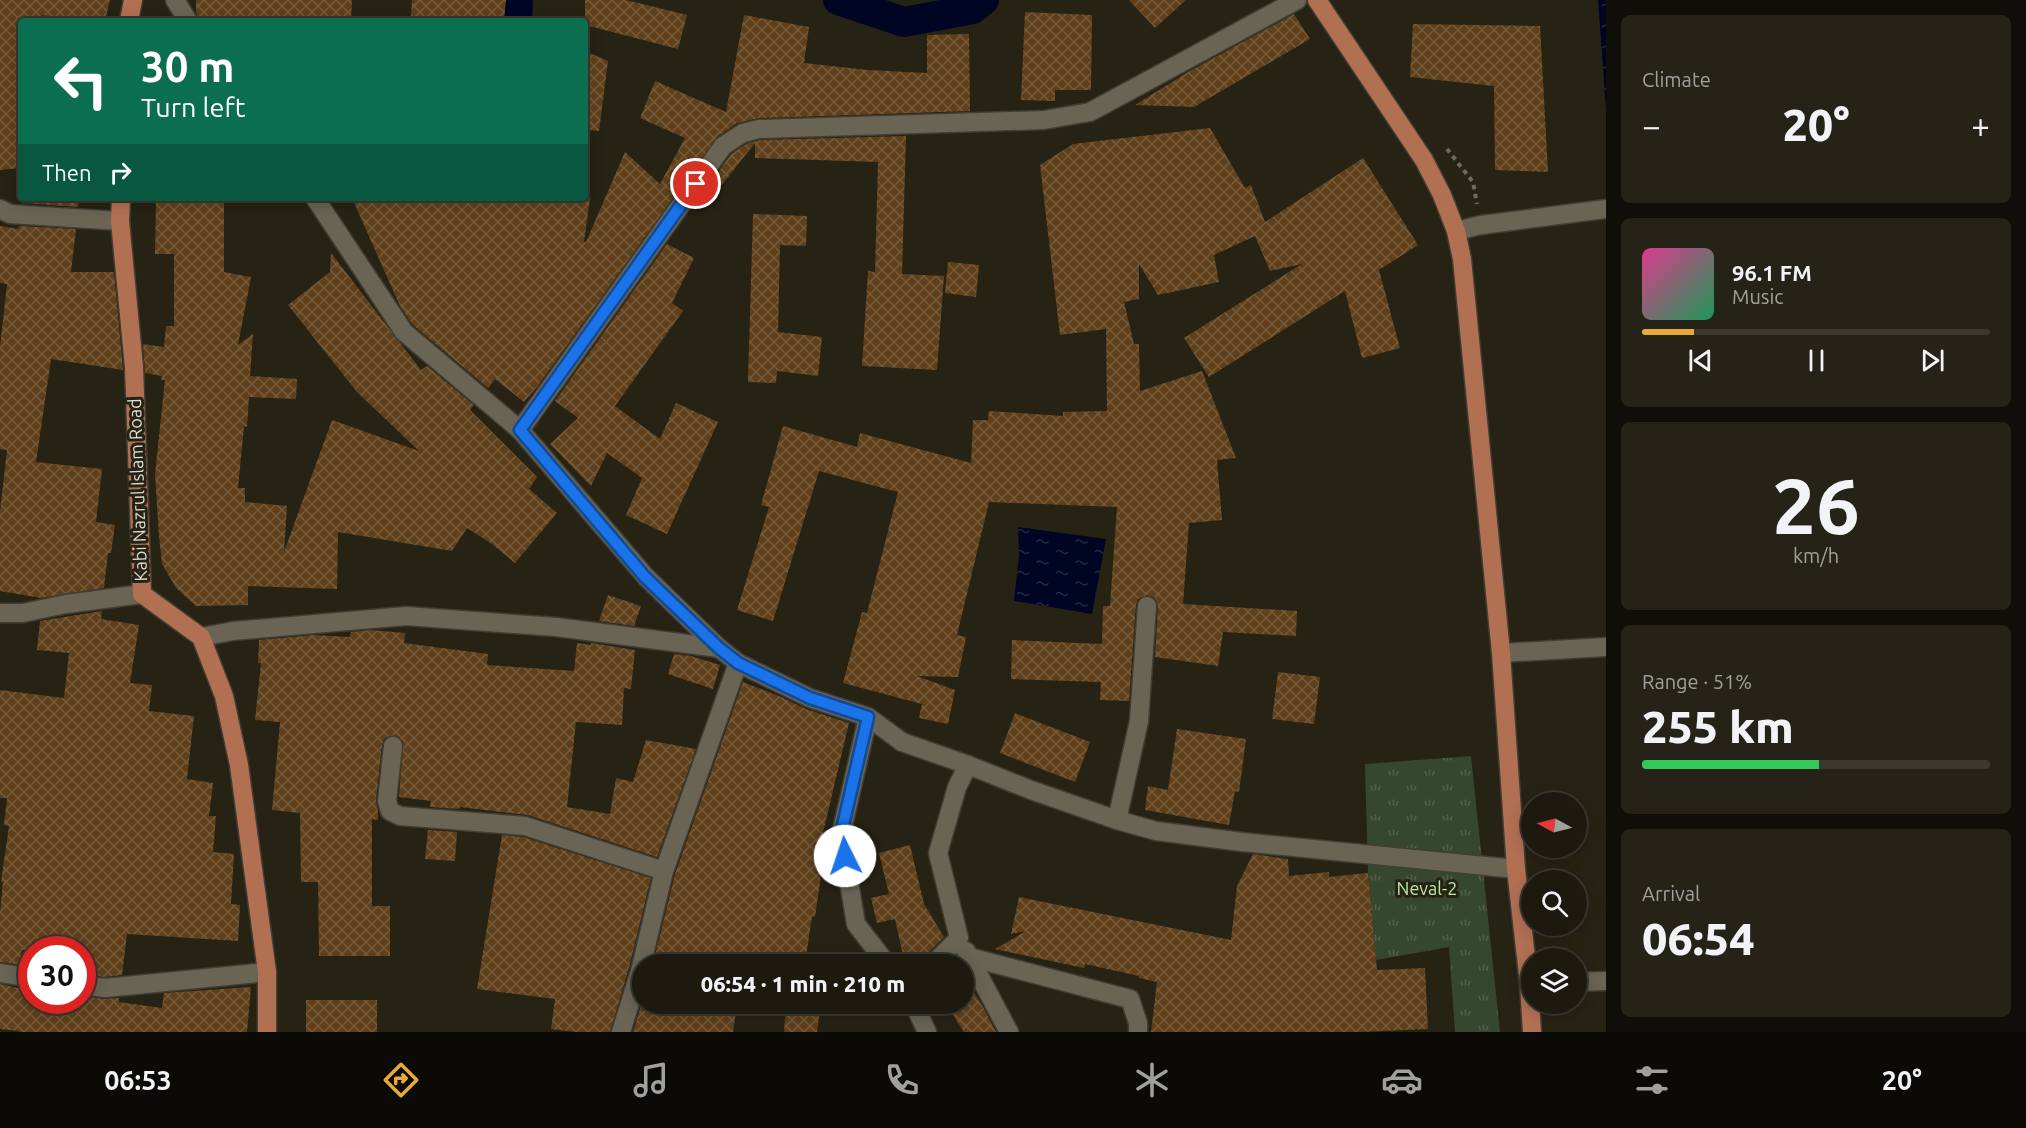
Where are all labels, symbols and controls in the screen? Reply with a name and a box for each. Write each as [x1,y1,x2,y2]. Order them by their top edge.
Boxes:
icon: left [42,42,120,120]
text: 30 m [141,43,235,90]
text: Climate [1642,68,1711,91]
text: Turn left [141,92,245,122]
text: 20° [1782,99,1850,150]
text: − [1642,107,1661,144]
text: + [1971,107,1990,144]
icon: right [104,156,137,189]
pin [670,158,721,209]
text: Then [42,160,92,185]
icon: arrive [679,167,712,200]
text: 96.1 FM [1732,260,1812,285]
text: Music [1732,285,1784,308]
icon: previous [1684,344,1717,377]
icon: pause [1800,344,1833,377]
icon: next [1916,344,1949,377]
street label: Kabi Nazrul Islam Road [124,398,150,582]
text: 26 [1772,461,1860,549]
text: km/h [1793,544,1839,567]
text: Range · 51% [1642,670,1752,693]
text: 255 km [1642,701,1794,752]
north arrow [1521,792,1587,858]
map controls [1521,792,1587,1014]
position arrow [813,824,877,888]
button: search [1521,870,1587,936]
park label: Neval-2 [1397,878,1457,898]
text: Arrival [1642,882,1700,905]
text: 06:54 [1642,913,1755,964]
speed limit sign: 30 [18,936,96,1014]
button: layers [1521,948,1587,1014]
text: 06:54 · 1 min · 210 m [701,971,905,996]
icon: directions [380,1059,422,1101]
icon: music [630,1059,672,1101]
icon: phone [881,1059,923,1101]
icon: climate [1131,1059,1173,1101]
icon: car [1381,1059,1423,1101]
icon: filters [1631,1059,1673,1101]
text: 06:53 [104,1065,172,1095]
text: 20° [1882,1065,1922,1095]

